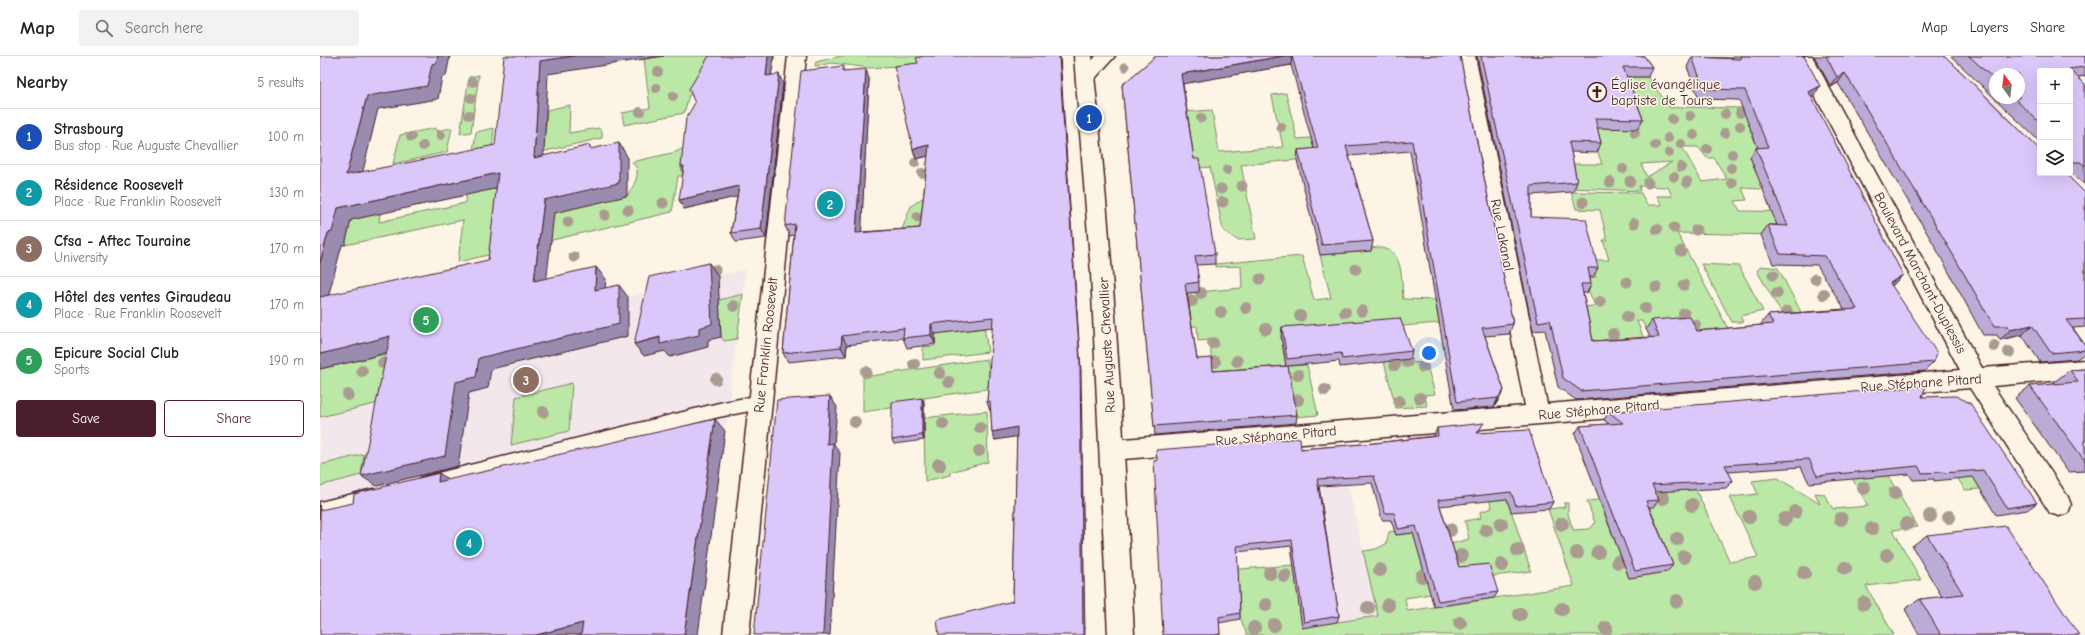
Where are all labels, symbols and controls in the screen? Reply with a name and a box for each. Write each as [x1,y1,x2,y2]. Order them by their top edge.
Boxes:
search box [79,10,359,46]
text: Map [20,17,55,39]
icon: search [93,17,115,39]
text: Search here [125,19,203,37]
text: Map [1921,19,1948,36]
text: Layers [1970,19,2008,36]
text: Share [2030,19,2065,36]
north arrow [1989,68,2025,104]
map controls [2037,68,2073,176]
button: + [2037,68,2073,104]
text: Nearby [16,73,67,92]
text: 5 results [257,75,304,90]
place label: Église évangélique baptiste de Tours [1611,76,1720,109]
church icon: Église évangélique baptiste de Tours [1586,81,1608,103]
pin: 1 [1076,103,1102,133]
button: − [2037,104,2073,140]
text: Strasbourg [54,120,124,138]
text: 1 [26,129,32,144]
text: 100 m [268,129,304,144]
text: Bus stop · Rue Auguste Chevallier [54,138,238,153]
button: layers [2037,140,2073,176]
text: Résidence Roosevelt [54,176,183,194]
text: 2 [26,185,32,200]
text: 130 m [269,185,304,200]
pin: 2 [817,189,843,219]
street label: Boulevard Marchant-Duplessis [1870,189,1970,357]
text: Place · Rue Franklin Roosevelt [54,194,221,209]
street label: Rue Lakanal [1487,198,1517,272]
text: Cfsa - Aftec Touraine [54,232,191,250]
text: 3 [26,241,32,256]
text: 170 m [270,241,304,256]
text: University [54,250,108,265]
street label: Rue Franklin Roosevelt [750,275,782,414]
street label: Rue Auguste Chevallier [1095,276,1119,413]
text: Hôtel des ventes Giraudeau [54,288,231,306]
text: 4 [26,297,32,312]
text: 170 m [270,297,304,312]
pin: 5 [413,305,439,335]
text: Place · Rue Franklin Roosevelt [54,306,221,321]
your location [1419,343,1439,363]
text: Epicure Social Club [54,344,179,362]
text: 5 [26,353,32,368]
text: 190 m [269,353,304,368]
text: Sports [54,362,89,377]
pin: 3 [513,365,539,395]
street label: Rue Stéphane Pitard [1860,370,1982,396]
street label: Rue Stéphane Pitard [1538,396,1660,424]
button: Save [16,400,156,437]
button: Share [164,400,304,437]
street label: Rue Stéphane Pitard [1215,422,1337,450]
pin: 4 [456,528,482,558]

